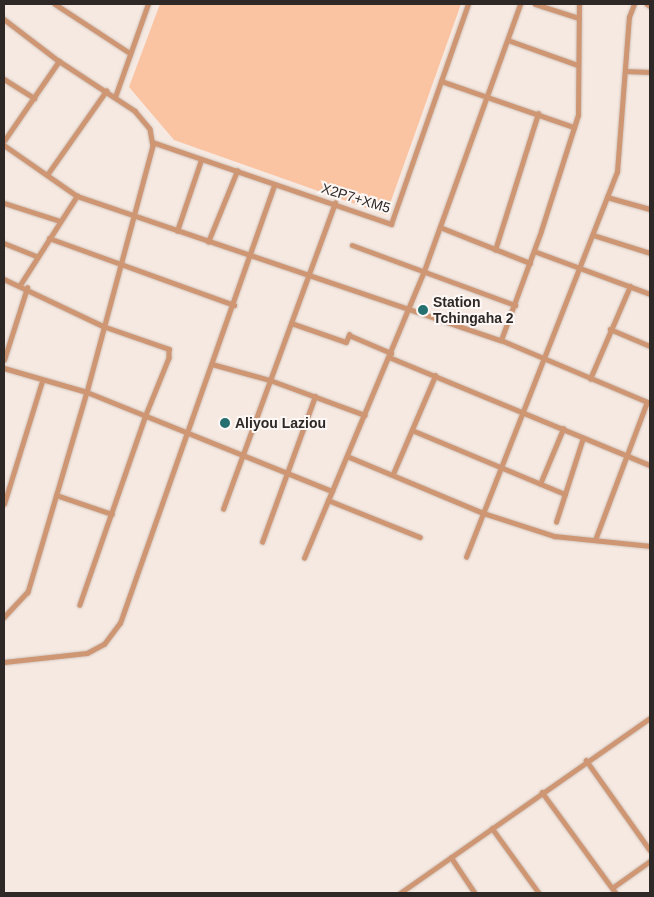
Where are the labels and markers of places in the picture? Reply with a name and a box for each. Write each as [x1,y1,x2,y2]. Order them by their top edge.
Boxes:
place label: Station Tchingaha 2 [433,294,514,326]
marker: Station Tchingaha 2 [417,304,429,316]
place label: Aliyou Laziou [235,415,326,431]
marker: Aliyou Laziou [219,417,231,429]

